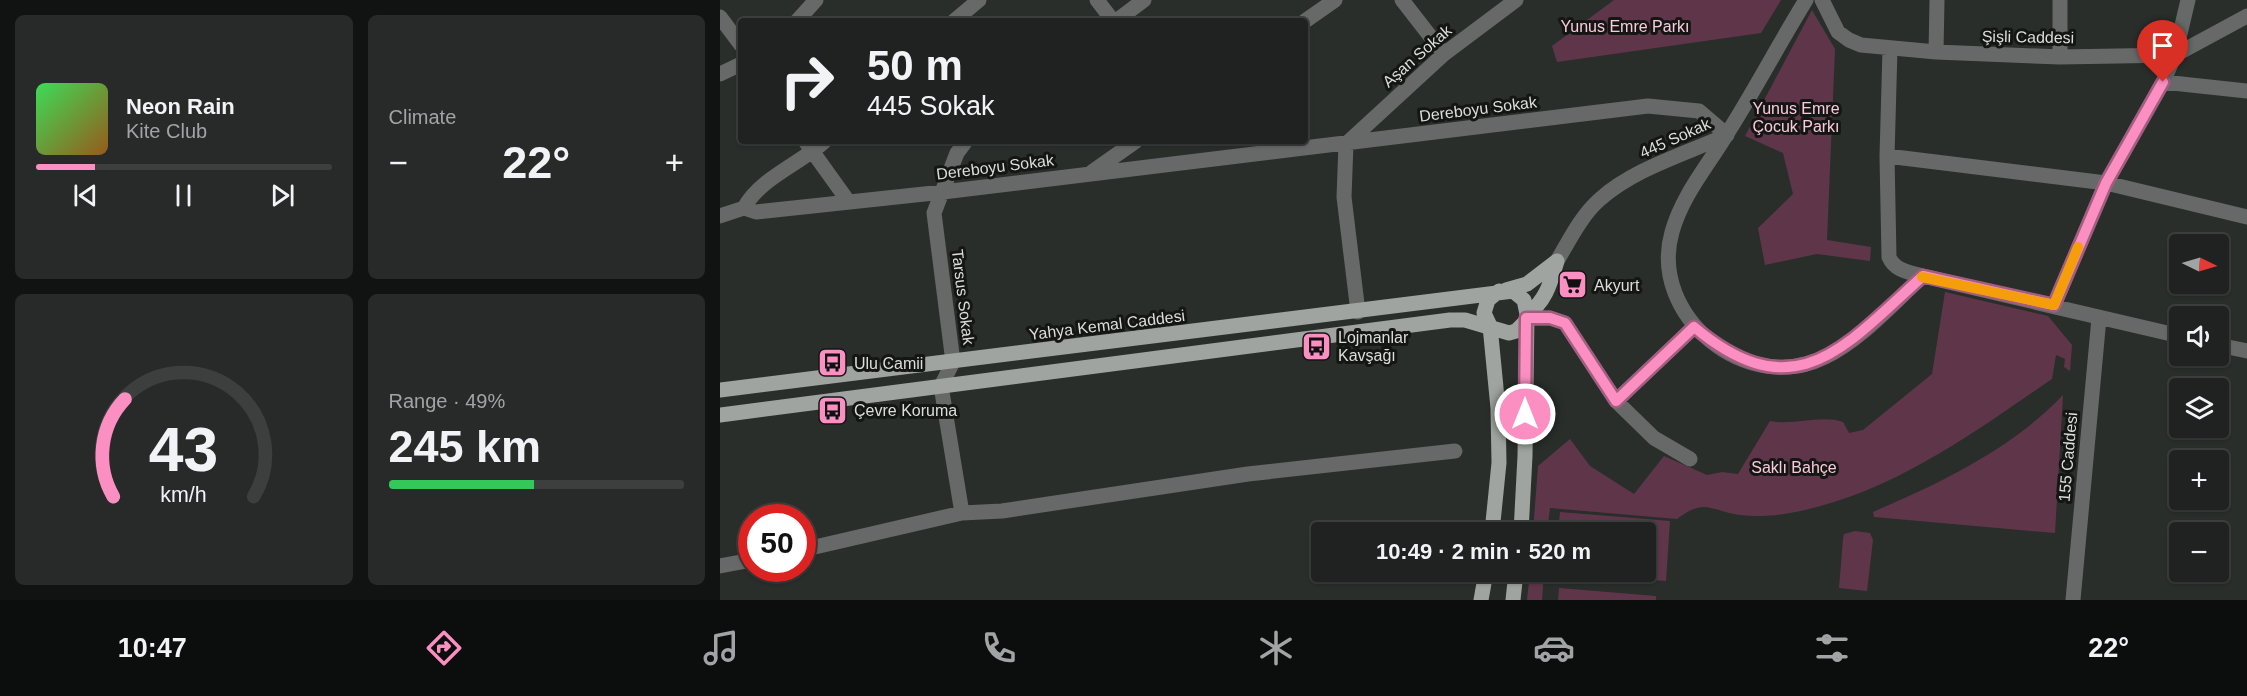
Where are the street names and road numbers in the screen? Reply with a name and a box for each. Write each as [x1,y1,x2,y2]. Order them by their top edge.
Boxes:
street label: Aşan Sokak [1379,21,1456,90]
street label: Şişli Caddesi [1982,28,2074,46]
street label: Dereboyu Sokak [1418,93,1539,125]
street label: 445 Sokak [1637,114,1714,161]
street label: Dereboyu Sokak [935,151,1056,183]
street label: Tarsus Sokak [949,248,977,347]
street label: Yahya Kemal Caddesi [1028,307,1186,343]
street label: 155 Caddesi [2056,412,2080,502]

